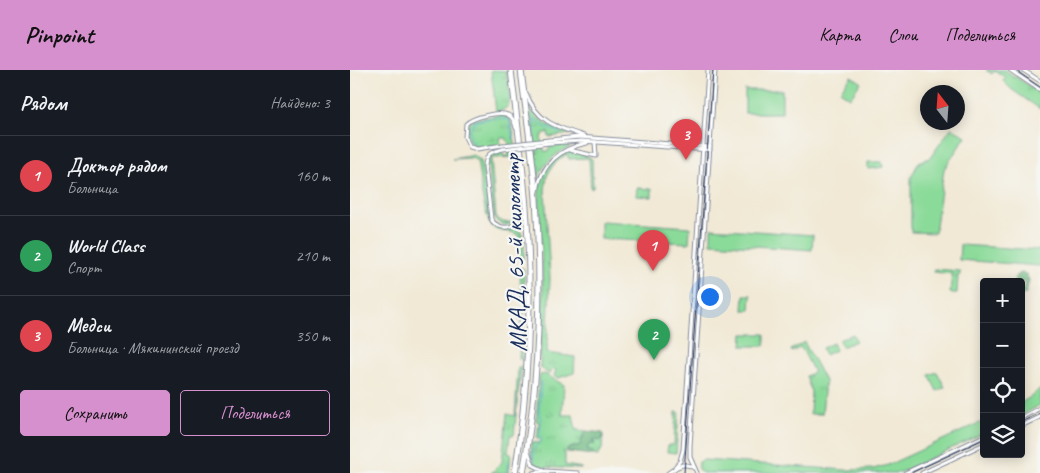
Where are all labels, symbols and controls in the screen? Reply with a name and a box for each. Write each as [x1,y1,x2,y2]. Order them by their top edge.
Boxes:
text: Pinpoint [25,20,94,50]
text: Карта [819,24,860,46]
text: Слои [888,24,917,46]
text: Поделиться [945,24,1015,46]
north arrow [920,85,965,130]
text: Рядом [20,90,67,116]
text: Найдено: 3 [270,93,330,113]
pin: 3 [670,119,702,160]
street label: МКАД, 65-й километр [495,152,534,353]
text: Доктор рядом [67,154,166,178]
text: 1 [32,166,40,186]
text: 160 m [296,166,330,186]
text: Больница [67,178,117,198]
pin: 1 [637,230,669,271]
text: World Class [67,234,145,258]
text: 2 [32,246,40,266]
text: 210 m [296,246,330,266]
text: Спорт [67,258,102,278]
map controls [980,278,1025,458]
button: + [980,278,1025,323]
your location [697,284,723,310]
text: Медси [67,314,111,338]
pin: 2 [638,319,670,360]
button: − [980,323,1025,368]
text: 3 [32,326,40,346]
text: 350 m [296,326,330,346]
text: Больница · Мякининский проезд [67,338,238,358]
button: locate [980,368,1025,413]
button: Сохранить [20,390,170,436]
button: Поделиться [180,390,330,436]
button: layers [980,413,1025,458]

